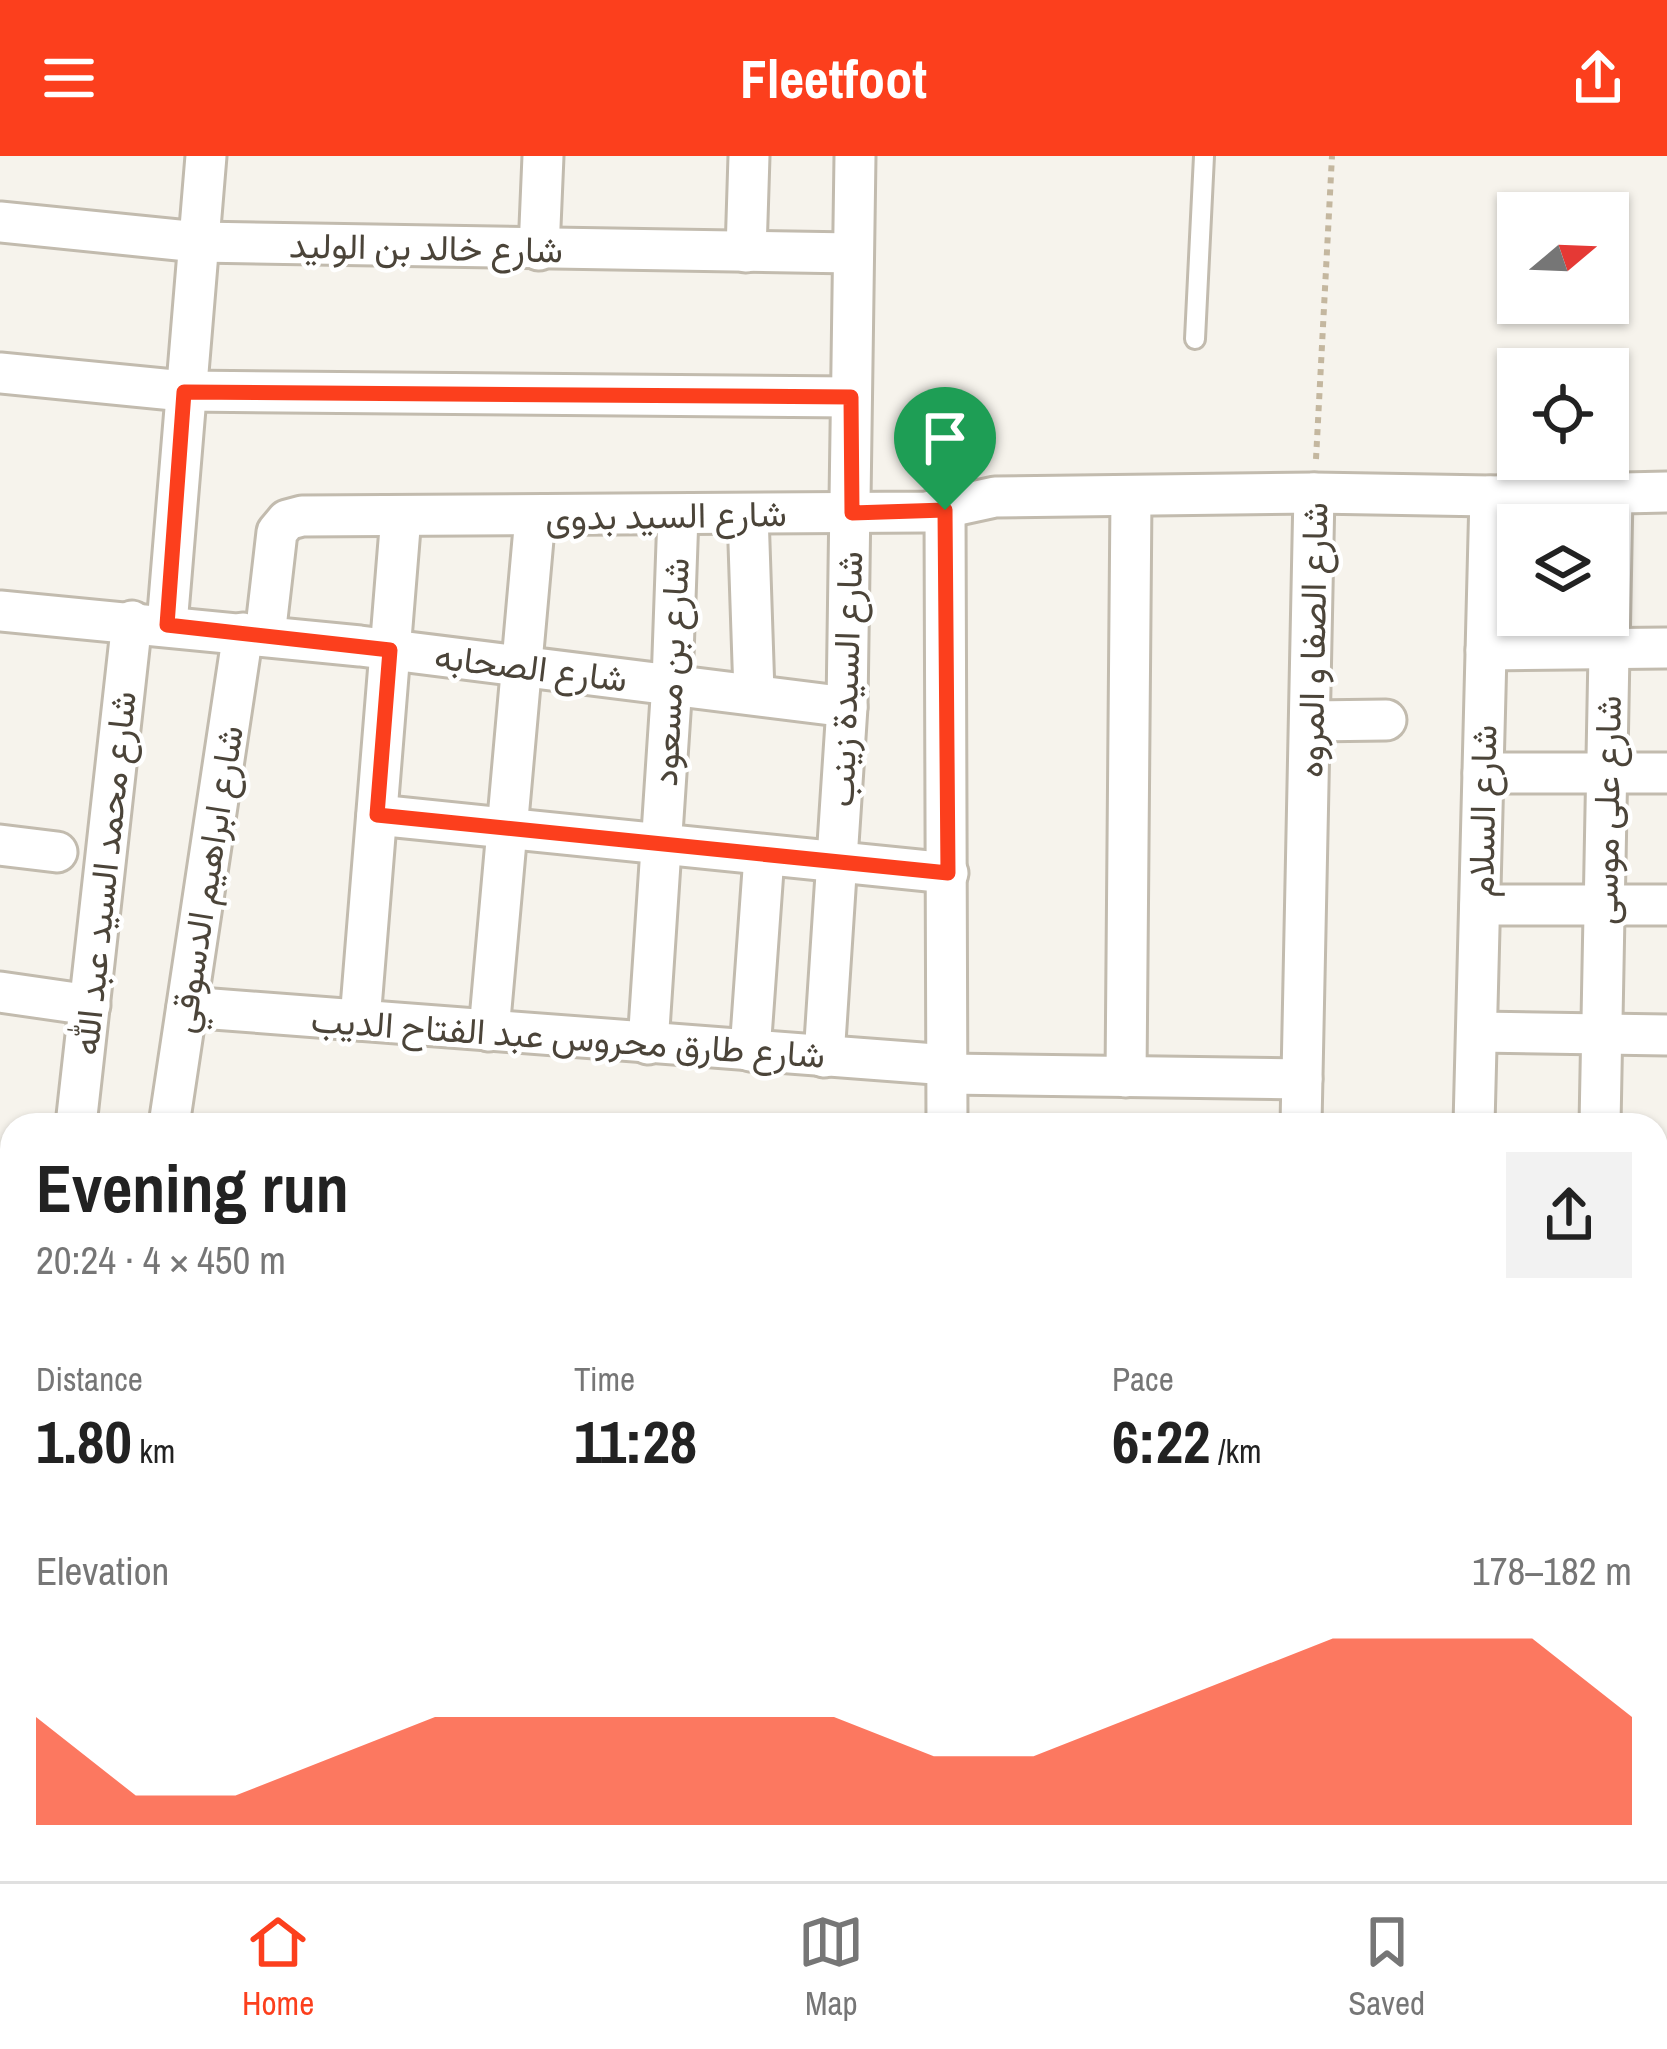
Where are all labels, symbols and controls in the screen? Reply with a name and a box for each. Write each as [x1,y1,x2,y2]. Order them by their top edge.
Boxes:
text: Fleetfoot [740,42,927,115]
icon: menu [36,45,102,111]
icon: share [1565,45,1631,111]
north arrow [1497,192,1629,324]
map controls [1497,192,1629,636]
street label: شارع خالد بن الوليد [289,221,563,274]
button: locate [1497,348,1629,480]
pin [894,387,996,510]
icon: arrive [912,405,978,471]
street label: شارع السيد بدوى [545,489,787,542]
street label: شارع الصفا و المروه [1286,502,1339,778]
button: layers [1497,504,1629,636]
street label: شارع السيدة زينب [817,550,874,808]
street label: شارع بن مسعود [640,556,701,788]
street label: شارع الصحابه [432,631,630,704]
street label: شارع محمد السيد عبد الله [61,689,148,1058]
street label: شارع على موسى [1580,695,1633,925]
street label: شارع ابراهيم الدسوقي [158,722,260,1037]
street label: شارع السلام [1456,724,1509,898]
street label: شارع طارق محروس عبد الفتاح الديب [309,995,827,1080]
text: Evening run [36,1144,349,1233]
button: share [1506,1152,1632,1278]
text: 20:24 · 4 × 450 m [36,1234,286,1286]
text: Distance [36,1357,143,1401]
text: Time [574,1357,635,1401]
text: Pace [1112,1357,1174,1401]
text: 1.80 [36,1401,132,1482]
text: 11:28 [574,1401,697,1482]
text: 6:22 [1112,1401,1210,1482]
text: km [132,1429,175,1473]
text: /km [1210,1429,1262,1473]
text: Elevation [36,1545,169,1597]
text: 178–182 m [1472,1545,1632,1597]
tab: Home [242,1909,314,2025]
tab: Map [798,1909,864,2025]
tab: Saved [1348,1909,1425,2025]

